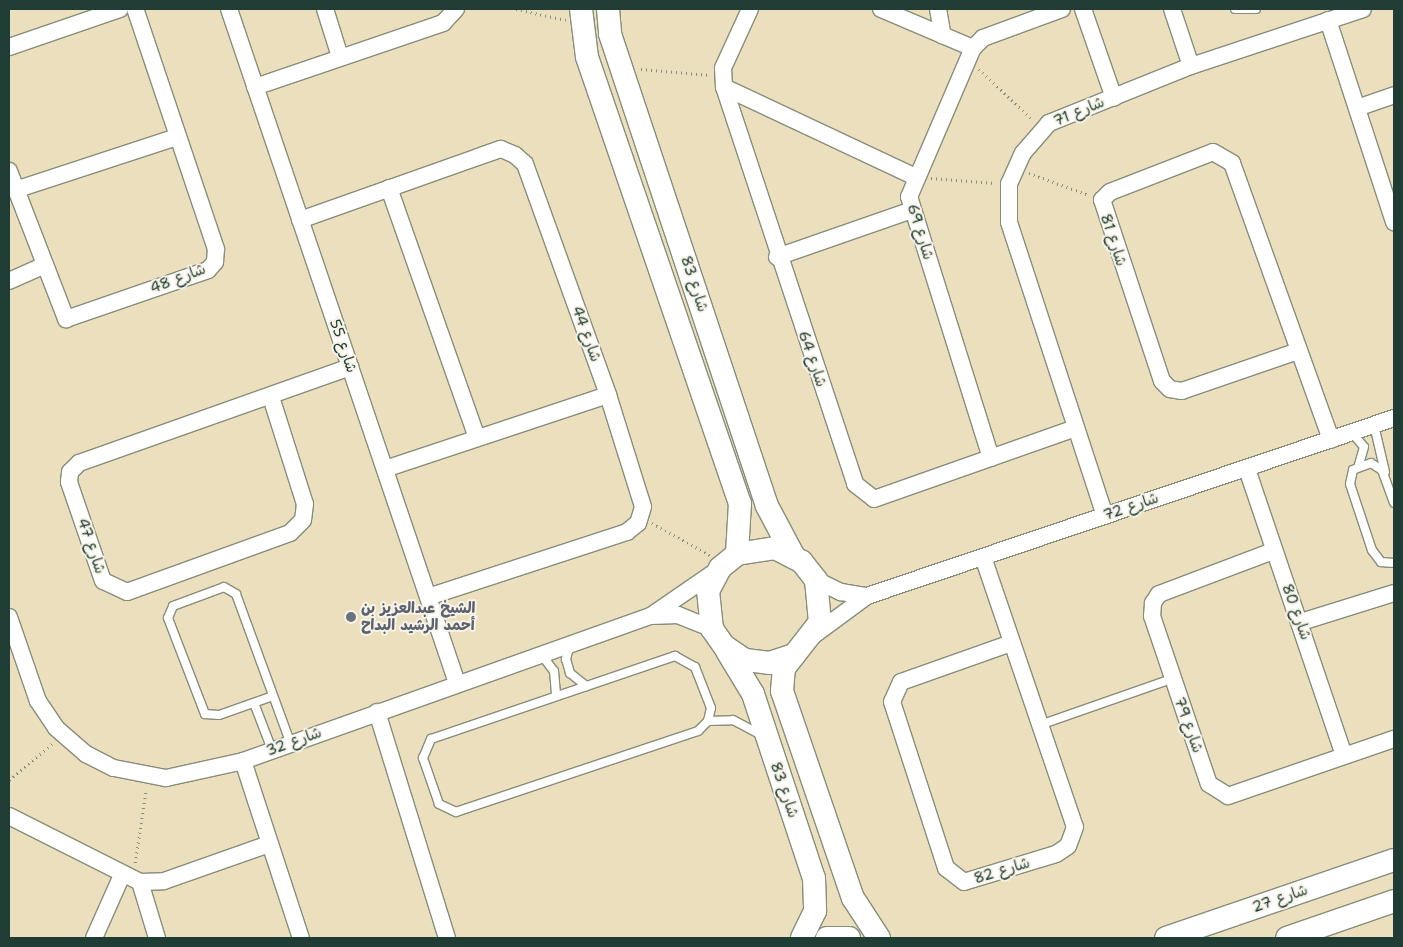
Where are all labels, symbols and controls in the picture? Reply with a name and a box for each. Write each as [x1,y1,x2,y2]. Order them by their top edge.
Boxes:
street label: شارع 71 [1051,93,1107,131]
street label: شارع 69 [903,202,937,262]
street label: شارع 81 [1096,212,1130,268]
street label: شارع 83 [677,254,711,314]
street label: شارع 48 [148,260,208,298]
street label: شارع 44 [568,304,604,364]
street label: شارع 55 [325,317,361,375]
street label: شارع 64 [794,329,830,389]
street label: شارع 72 [1101,489,1161,525]
street label: شارع 47 [73,516,109,576]
street label: شارع 80 [1278,582,1314,642]
place label: الشيخ عبدالعزيز بن أحمد الرشيد البداح [361,599,475,634]
marker: الشيخ عبدالعزيز بن أحمد الرشيد البداح [345,611,357,623]
street label: شارع 79 [1170,695,1206,755]
street label: شارع 32 [264,724,324,760]
street label: شارع 83 [766,760,802,820]
street label: شارع 82 [972,854,1032,888]
street label: شارع 27 [1250,881,1310,917]

